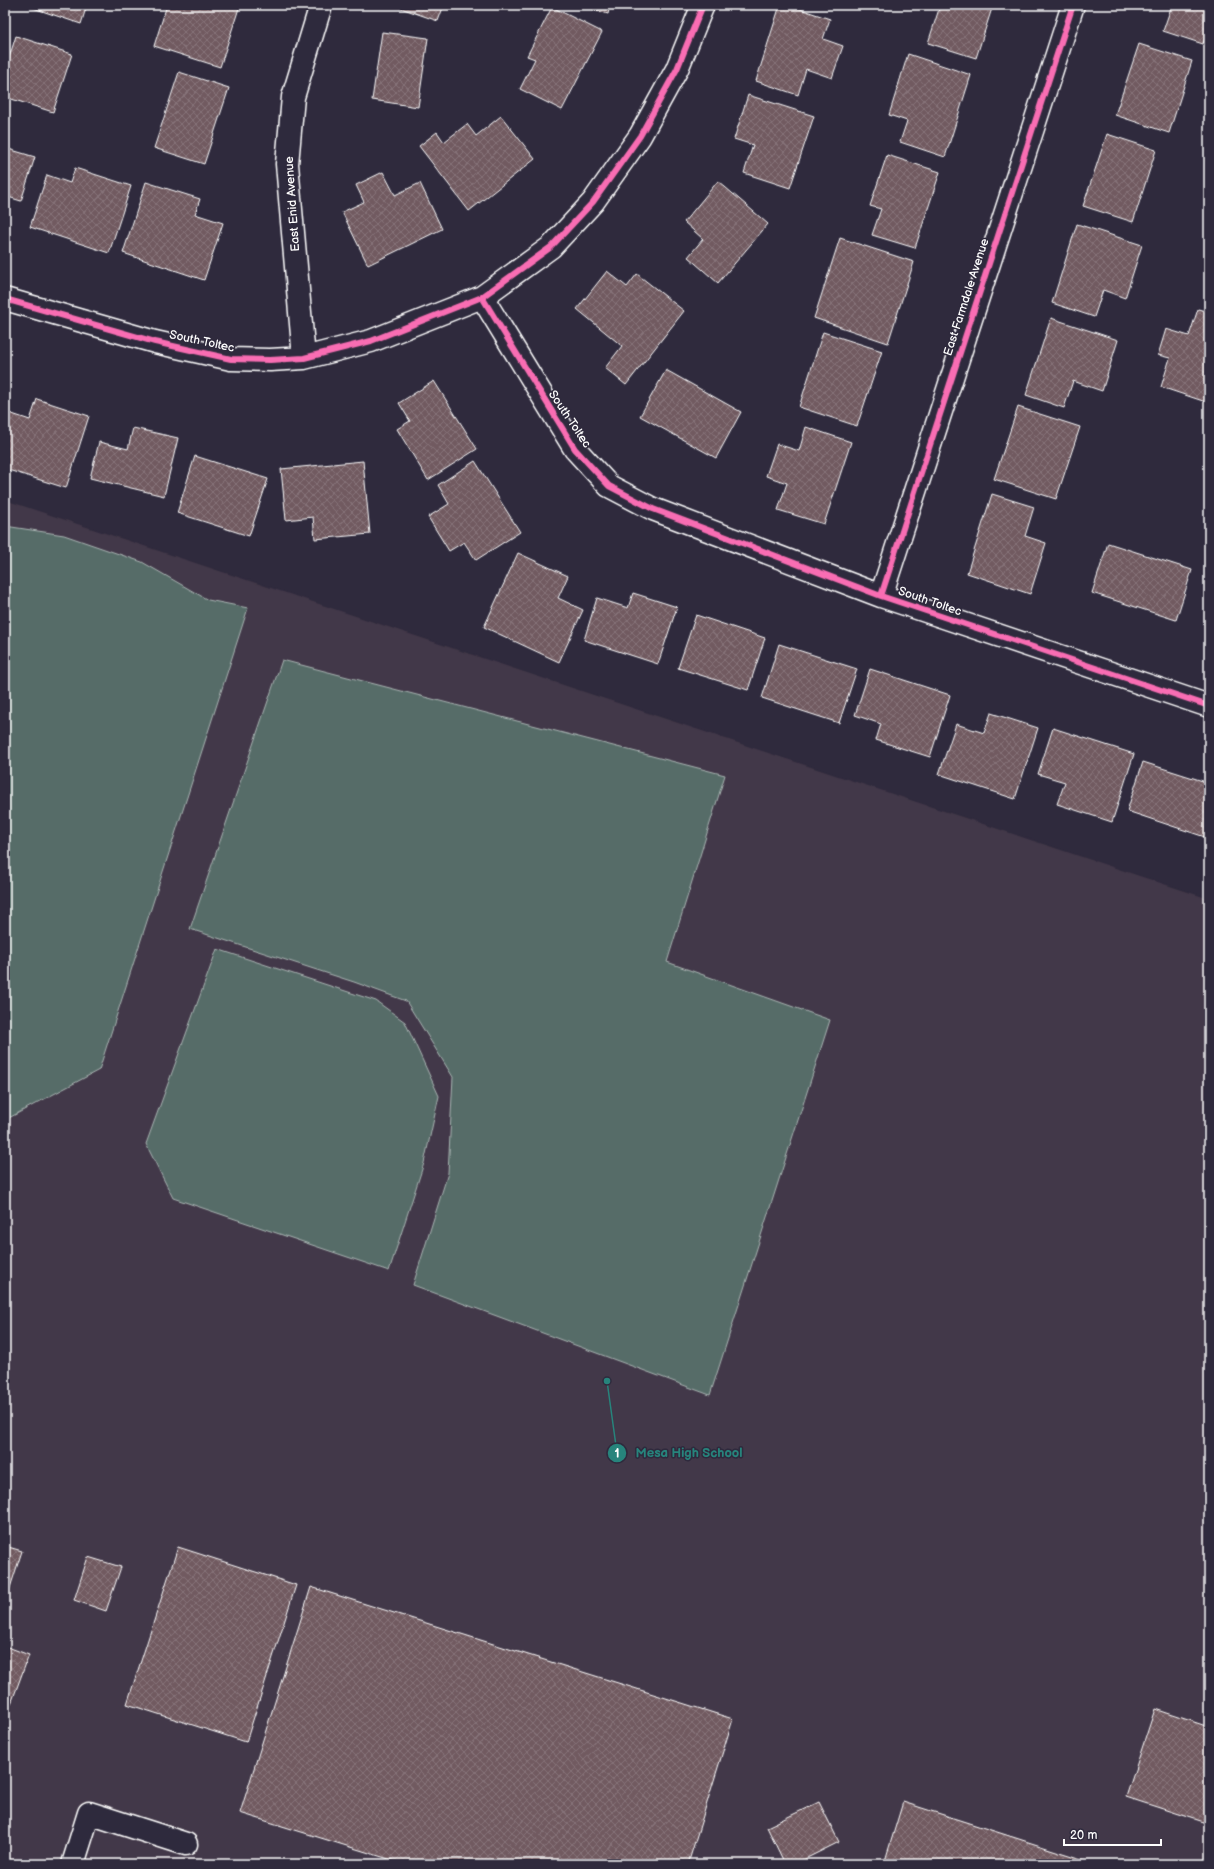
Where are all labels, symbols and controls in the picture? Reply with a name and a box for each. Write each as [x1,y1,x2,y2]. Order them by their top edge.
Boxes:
street label: East Enid Avenue [282,156,303,252]
street label: East Farmdale Avenue [940,237,993,358]
street label: South Toltec [168,327,236,356]
street label: South Toltec [545,388,594,451]
street label: South Toltec [896,584,964,619]
callout: Mesa High School [607,1440,750,1465]
text: Mesa High School [635,1445,743,1461]
text: 1 [614,1446,620,1461]
scale bar [1064,1821,1161,1847]
text: 20 m [1070,1828,1097,1843]

